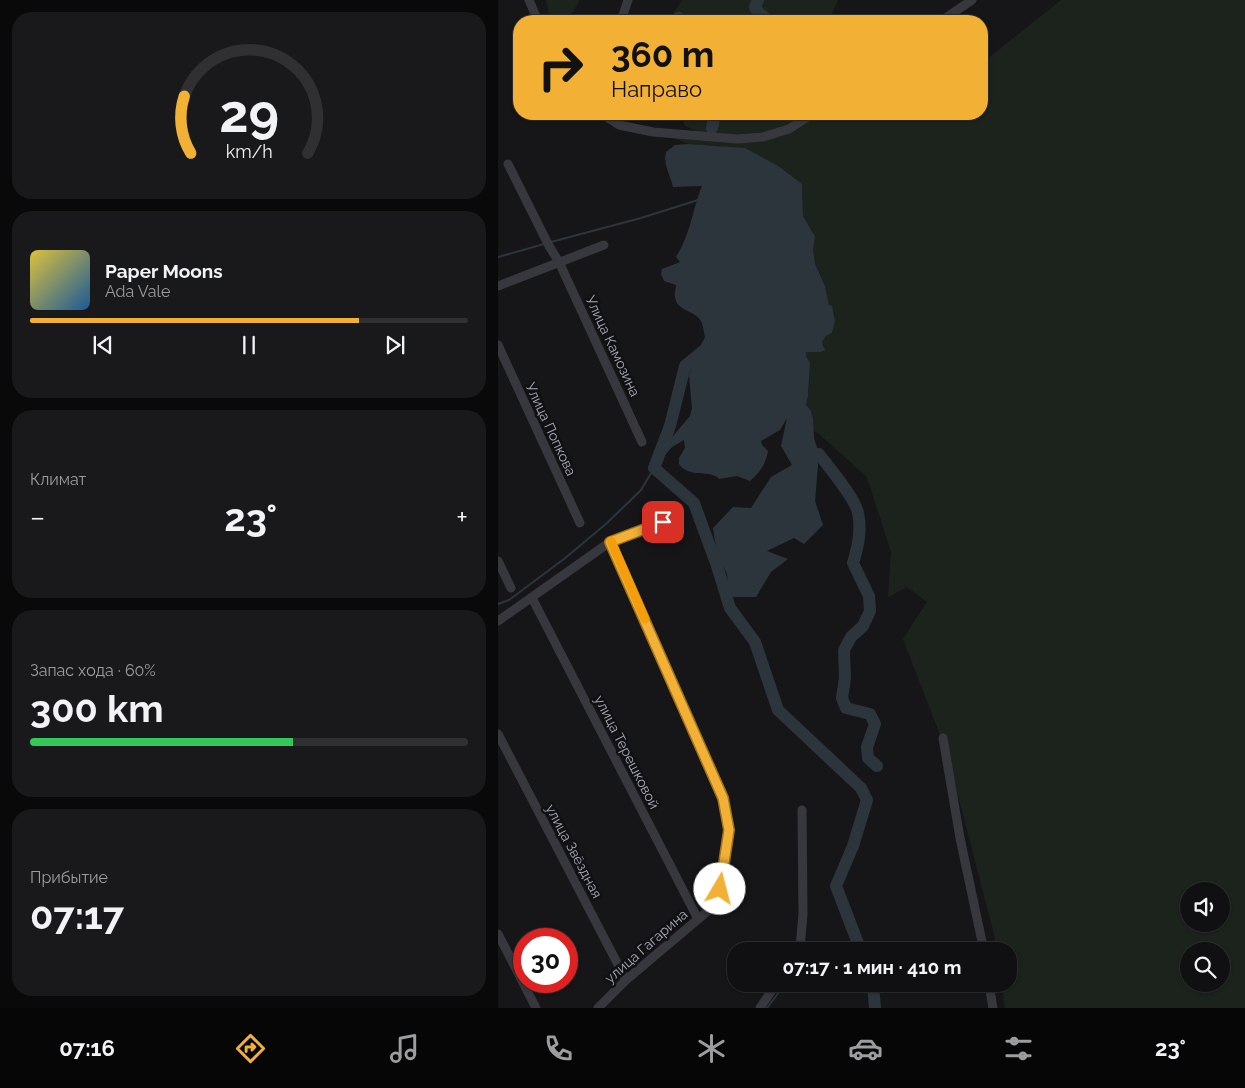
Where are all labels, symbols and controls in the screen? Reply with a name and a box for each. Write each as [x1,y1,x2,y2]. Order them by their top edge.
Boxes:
text: 360 m [611,34,714,75]
icon: right [528,35,593,100]
text: Направо [611,76,702,102]
text: 29 [219,83,279,144]
text: km/h [225,141,273,162]
text: Paper Moons [105,260,223,282]
text: Ada Vale [105,282,170,301]
street label: Улица Камозина [583,293,643,399]
icon: previous [89,331,117,359]
icon: pause [235,331,263,359]
icon: next [381,331,409,359]
street label: Улица Попкова [522,380,580,478]
text: Климат [30,470,86,489]
text: 23° [224,495,277,540]
text: − [30,501,45,534]
text: + [456,501,468,534]
pin [642,501,684,543]
icon: arrive [649,508,677,536]
text: Запас хода · 60% [30,661,156,680]
text: 300 km [30,686,164,731]
street label: улица Терешковой [591,693,663,811]
street label: улица Звёздная [543,801,605,901]
position arrow [693,862,745,914]
text: Прибытие [30,868,108,887]
map controls [1180,882,1230,992]
button: sound [1180,882,1230,932]
text: 07:17 [30,893,124,938]
street label: улица Гагарина [601,906,691,986]
speed limit sign: 30 [513,928,578,993]
button: search [1180,942,1230,992]
text: 07:17 · 1 мин · 410 m [783,956,961,978]
icon: directions [233,1031,268,1066]
icon: music [387,1031,422,1066]
icon: phone [541,1031,576,1066]
icon: climate [694,1031,729,1066]
icon: car [848,1031,883,1066]
icon: filters [1001,1031,1036,1066]
text: 07:16 [59,1035,115,1061]
text: 23° [1155,1035,1186,1061]

